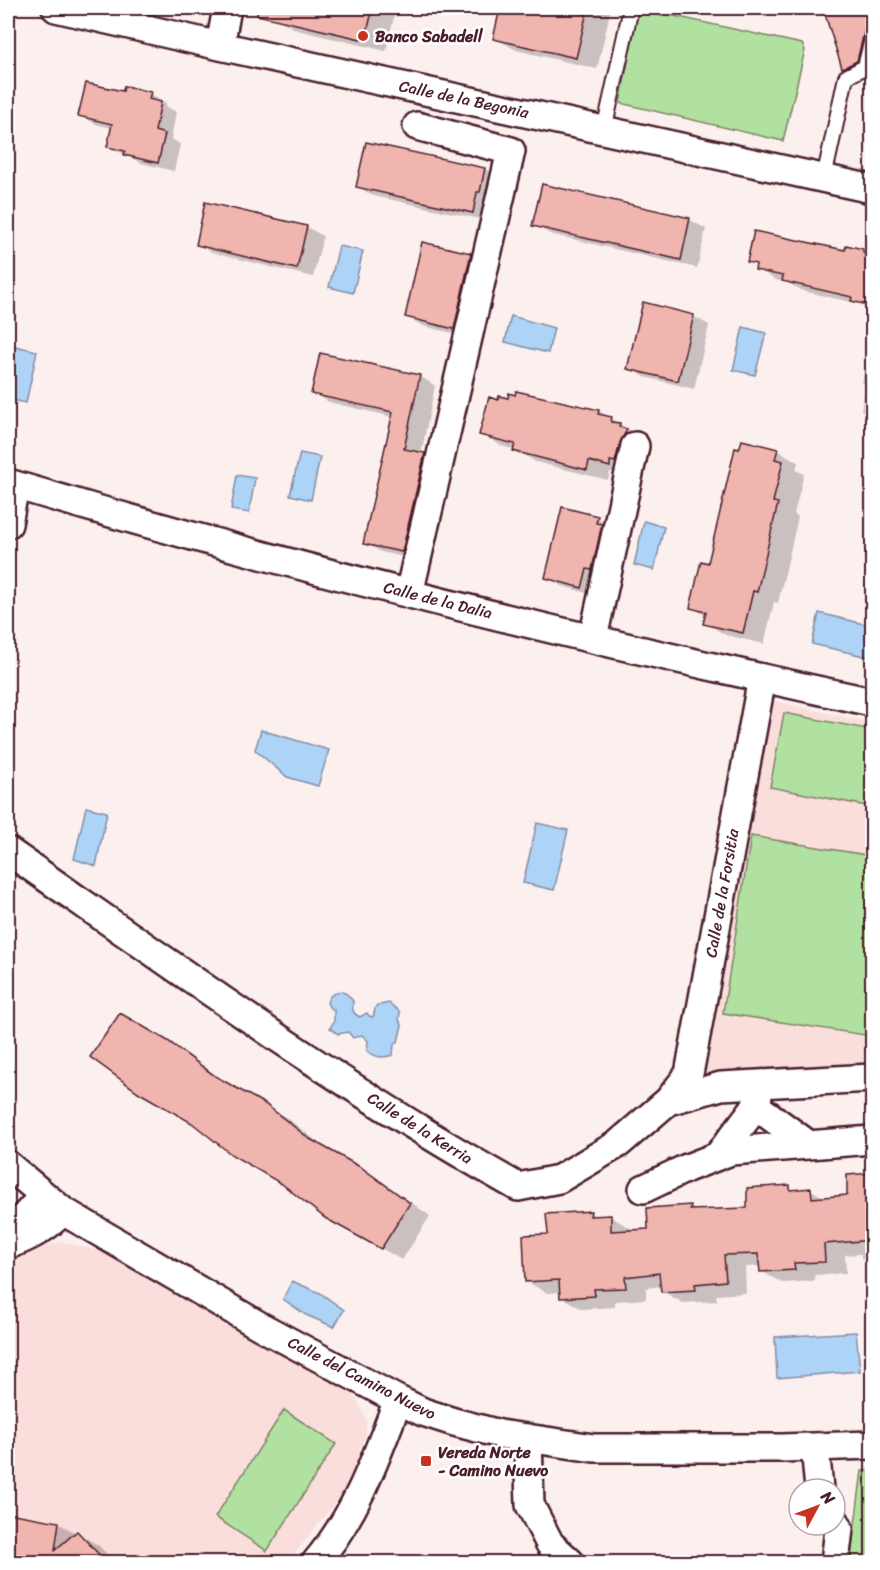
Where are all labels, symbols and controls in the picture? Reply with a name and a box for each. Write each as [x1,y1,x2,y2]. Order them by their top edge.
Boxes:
place label: Banco Sabadell [375,22,484,51]
marker: Banco Sabadell [356,29,370,43]
street label: Calle de la Begonia [396,71,533,127]
street label: Calle de la Dalia [381,572,495,628]
street label: Calle de la Forsitia [696,825,748,960]
street label: Calle de la Kerria [361,1084,479,1172]
street label: Calle del Camino Nuevo [283,1328,441,1428]
place label: Vereda Norte - Camino Nuevo [438,1438,548,1485]
marker: Vereda Norte - Camino Nuevo [419,1454,433,1468]
north arrow [787,1477,847,1537]
text: N [813,1483,843,1512]

